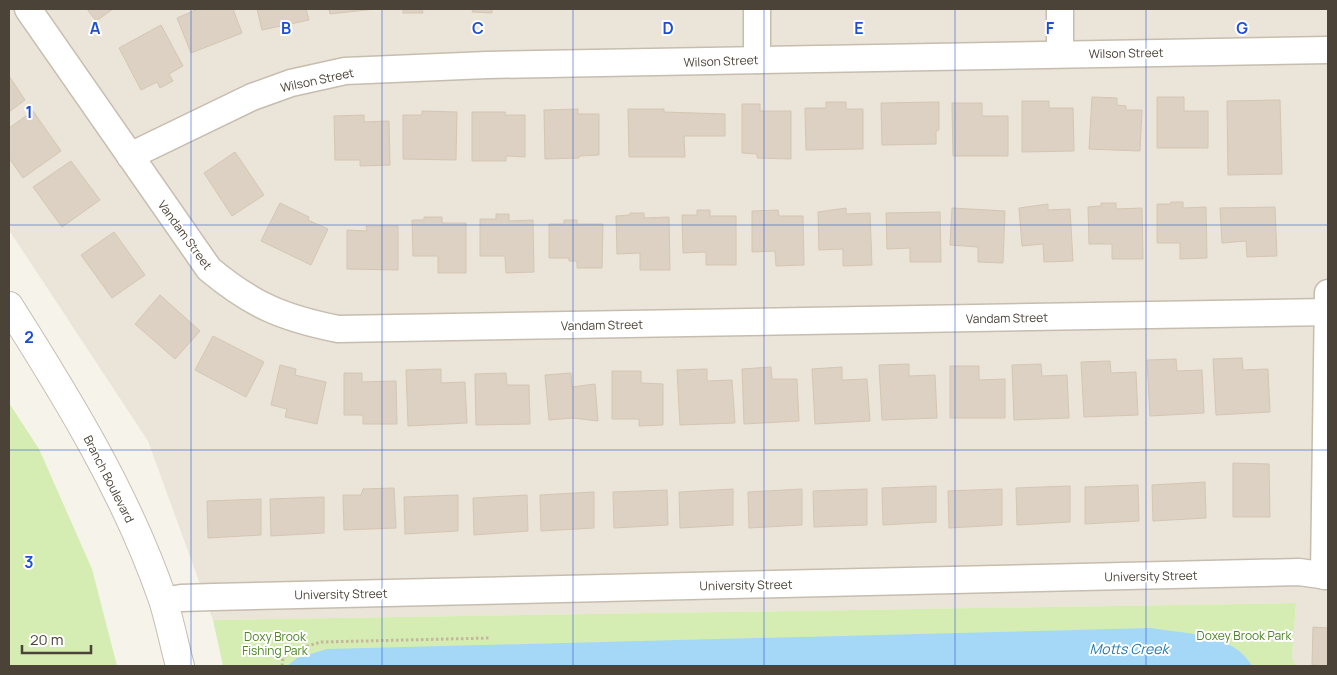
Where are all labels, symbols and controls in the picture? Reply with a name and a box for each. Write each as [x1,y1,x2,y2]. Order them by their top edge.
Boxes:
text: A [90,17,101,39]
text: B [281,17,291,39]
text: C [472,17,484,39]
text: D [662,17,674,39]
text: E [854,17,864,39]
text: F [1046,17,1055,39]
text: G [1236,17,1248,39]
street label: Wilson Street [1088,44,1164,62]
street label: Wilson Street [683,51,759,71]
street label: Wilson Street [279,64,356,96]
text: 1 [25,101,33,123]
street label: Vandam Street [154,197,216,273]
street label: Vandam Street [966,309,1048,327]
street label: Vandam Street [561,316,643,334]
text: 2 [24,326,34,348]
street label: Branch Boulevard [80,432,138,526]
text: 3 [24,551,34,573]
street label: University Street [1104,567,1198,585]
street label: University Street [699,576,793,594]
street label: University Street [294,585,388,603]
scale bar [22,622,91,654]
park label: Doxey Brook Park [1197,627,1292,644]
park label: Doxy Brook Fishing Park [242,628,309,659]
text: 20 m [30,629,63,650]
water label: Motts Creek [1090,639,1170,658]

